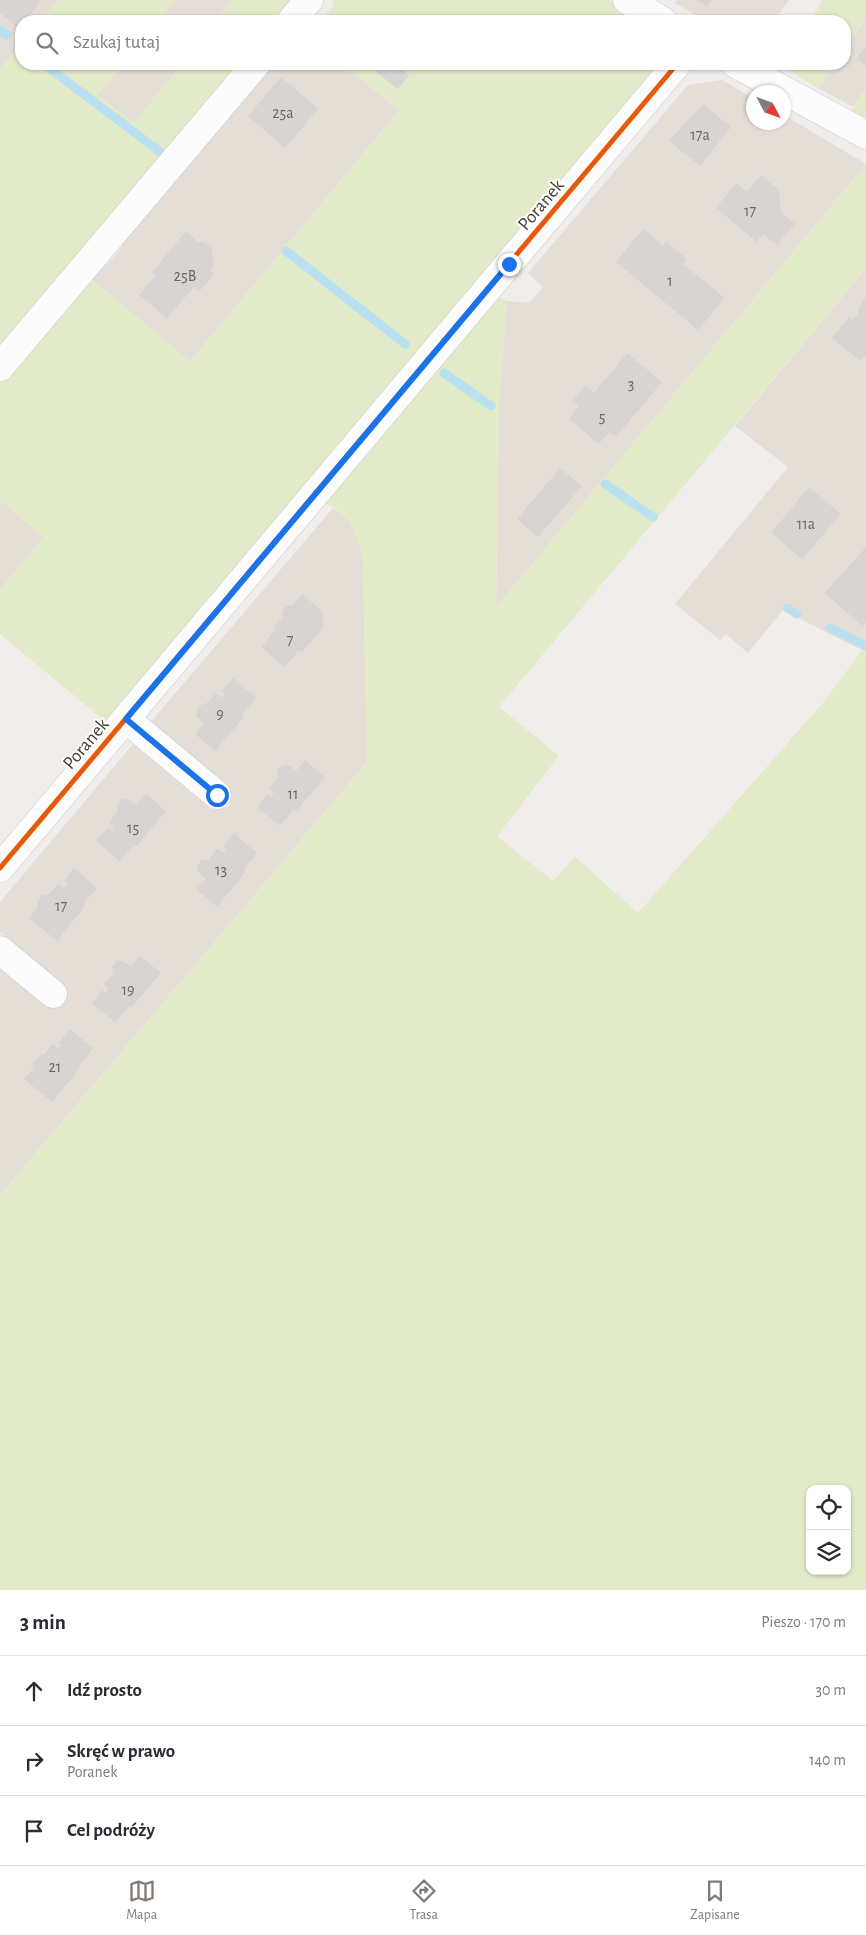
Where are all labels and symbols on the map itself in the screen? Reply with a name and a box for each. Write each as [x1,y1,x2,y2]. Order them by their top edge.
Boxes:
north arrow [746,85,791,130]
house number: 25a [272,105,294,121]
house number: 17a [690,127,710,143]
street label: Poranek [515,176,568,234]
house number: 17 [744,203,756,219]
route end [498,253,521,276]
house number: 25B [174,268,196,284]
house number: 1 [667,273,673,289]
house number: 3 [628,376,634,392]
house number: 5 [599,409,605,425]
house number: 11a [797,516,815,532]
house number: 7 [287,632,294,648]
house number: 9 [216,706,224,722]
street label: Poranek [60,715,113,773]
route start [206,784,229,807]
house number: 11 [287,786,299,802]
house number: 15 [127,820,139,836]
house number: 13 [215,862,227,878]
house number: 17 [55,898,67,914]
house number: 19 [121,982,135,998]
house number: 21 [49,1059,61,1075]

